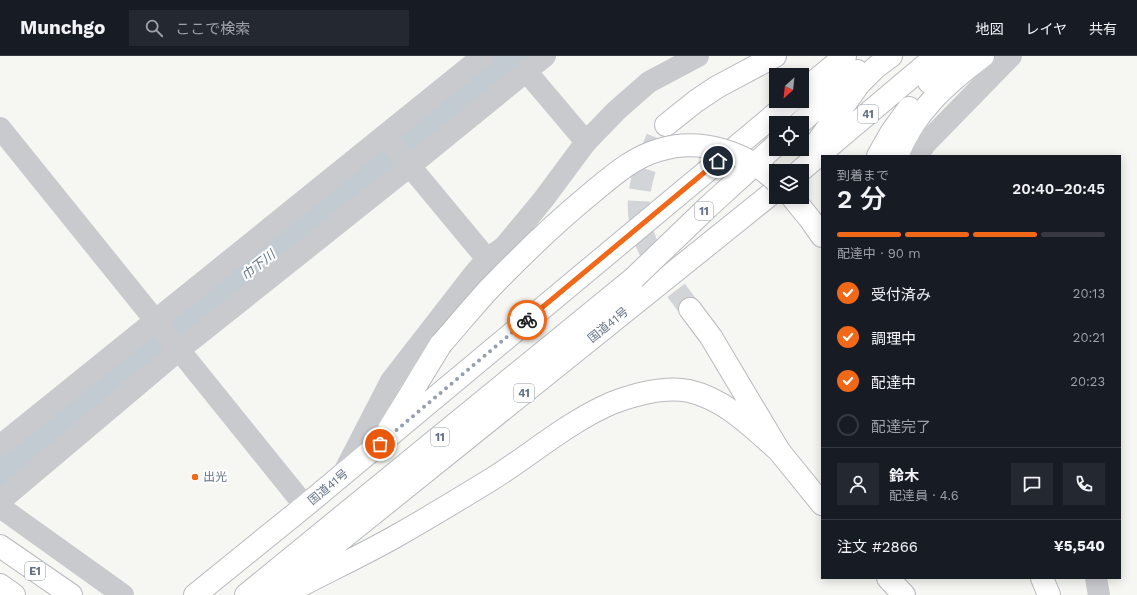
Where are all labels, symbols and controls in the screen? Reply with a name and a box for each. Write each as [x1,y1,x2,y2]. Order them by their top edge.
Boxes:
search box [129,10,409,46]
text: Munchgo [20,16,105,39]
icon: search [143,17,165,39]
text: ここで検索 [175,20,250,38]
text: 地図 [975,21,1003,37]
text: レイヤ [1025,21,1067,37]
text: 共有 [1089,21,1117,37]
north arrow [769,68,809,108]
map controls [769,68,809,204]
road number: 41 [858,105,878,123]
button: locate [769,116,809,156]
pin [701,144,735,178]
icon: home [707,150,729,172]
button: layers [769,164,809,204]
text: 到着まで [837,168,889,183]
text: 20:40–20:45 [1012,180,1105,198]
text: 2 分 [837,184,886,214]
road number: 11 [695,202,713,220]
water label: 巾下川 [238,246,279,283]
text: 配達中 · 90 m [837,246,921,261]
icon: check [837,282,859,304]
text: 受付済み [871,286,931,304]
text: 20:13 [1073,286,1105,301]
courier [507,300,547,340]
street label: 国道41号 [585,305,631,345]
icon: bike [516,309,538,331]
icon: check [837,326,859,348]
text: 調理中 [871,330,916,348]
text: 20:21 [1073,330,1105,345]
icon: check [837,370,859,392]
text: 配達中 [871,374,916,392]
text: 20:23 [1070,374,1105,389]
road number: 41 [514,384,534,402]
text: 配達完了 [871,418,931,436]
pin [363,427,397,461]
road number: 11 [431,428,449,446]
icon: bag [369,433,391,455]
button: person [837,463,879,505]
button: chat [1011,463,1053,505]
button: phone [1063,463,1105,505]
street label: 国道41号 [305,466,351,508]
text: 鈴木 [889,467,919,485]
place label: 出光 [203,470,227,484]
marker: 出光 [190,472,200,482]
text: 配達員 · 4.6 [889,488,959,503]
text: ¥5,540 [1054,537,1105,555]
text: 注文 #2866 [837,538,918,556]
road number: E1 [25,562,45,580]

